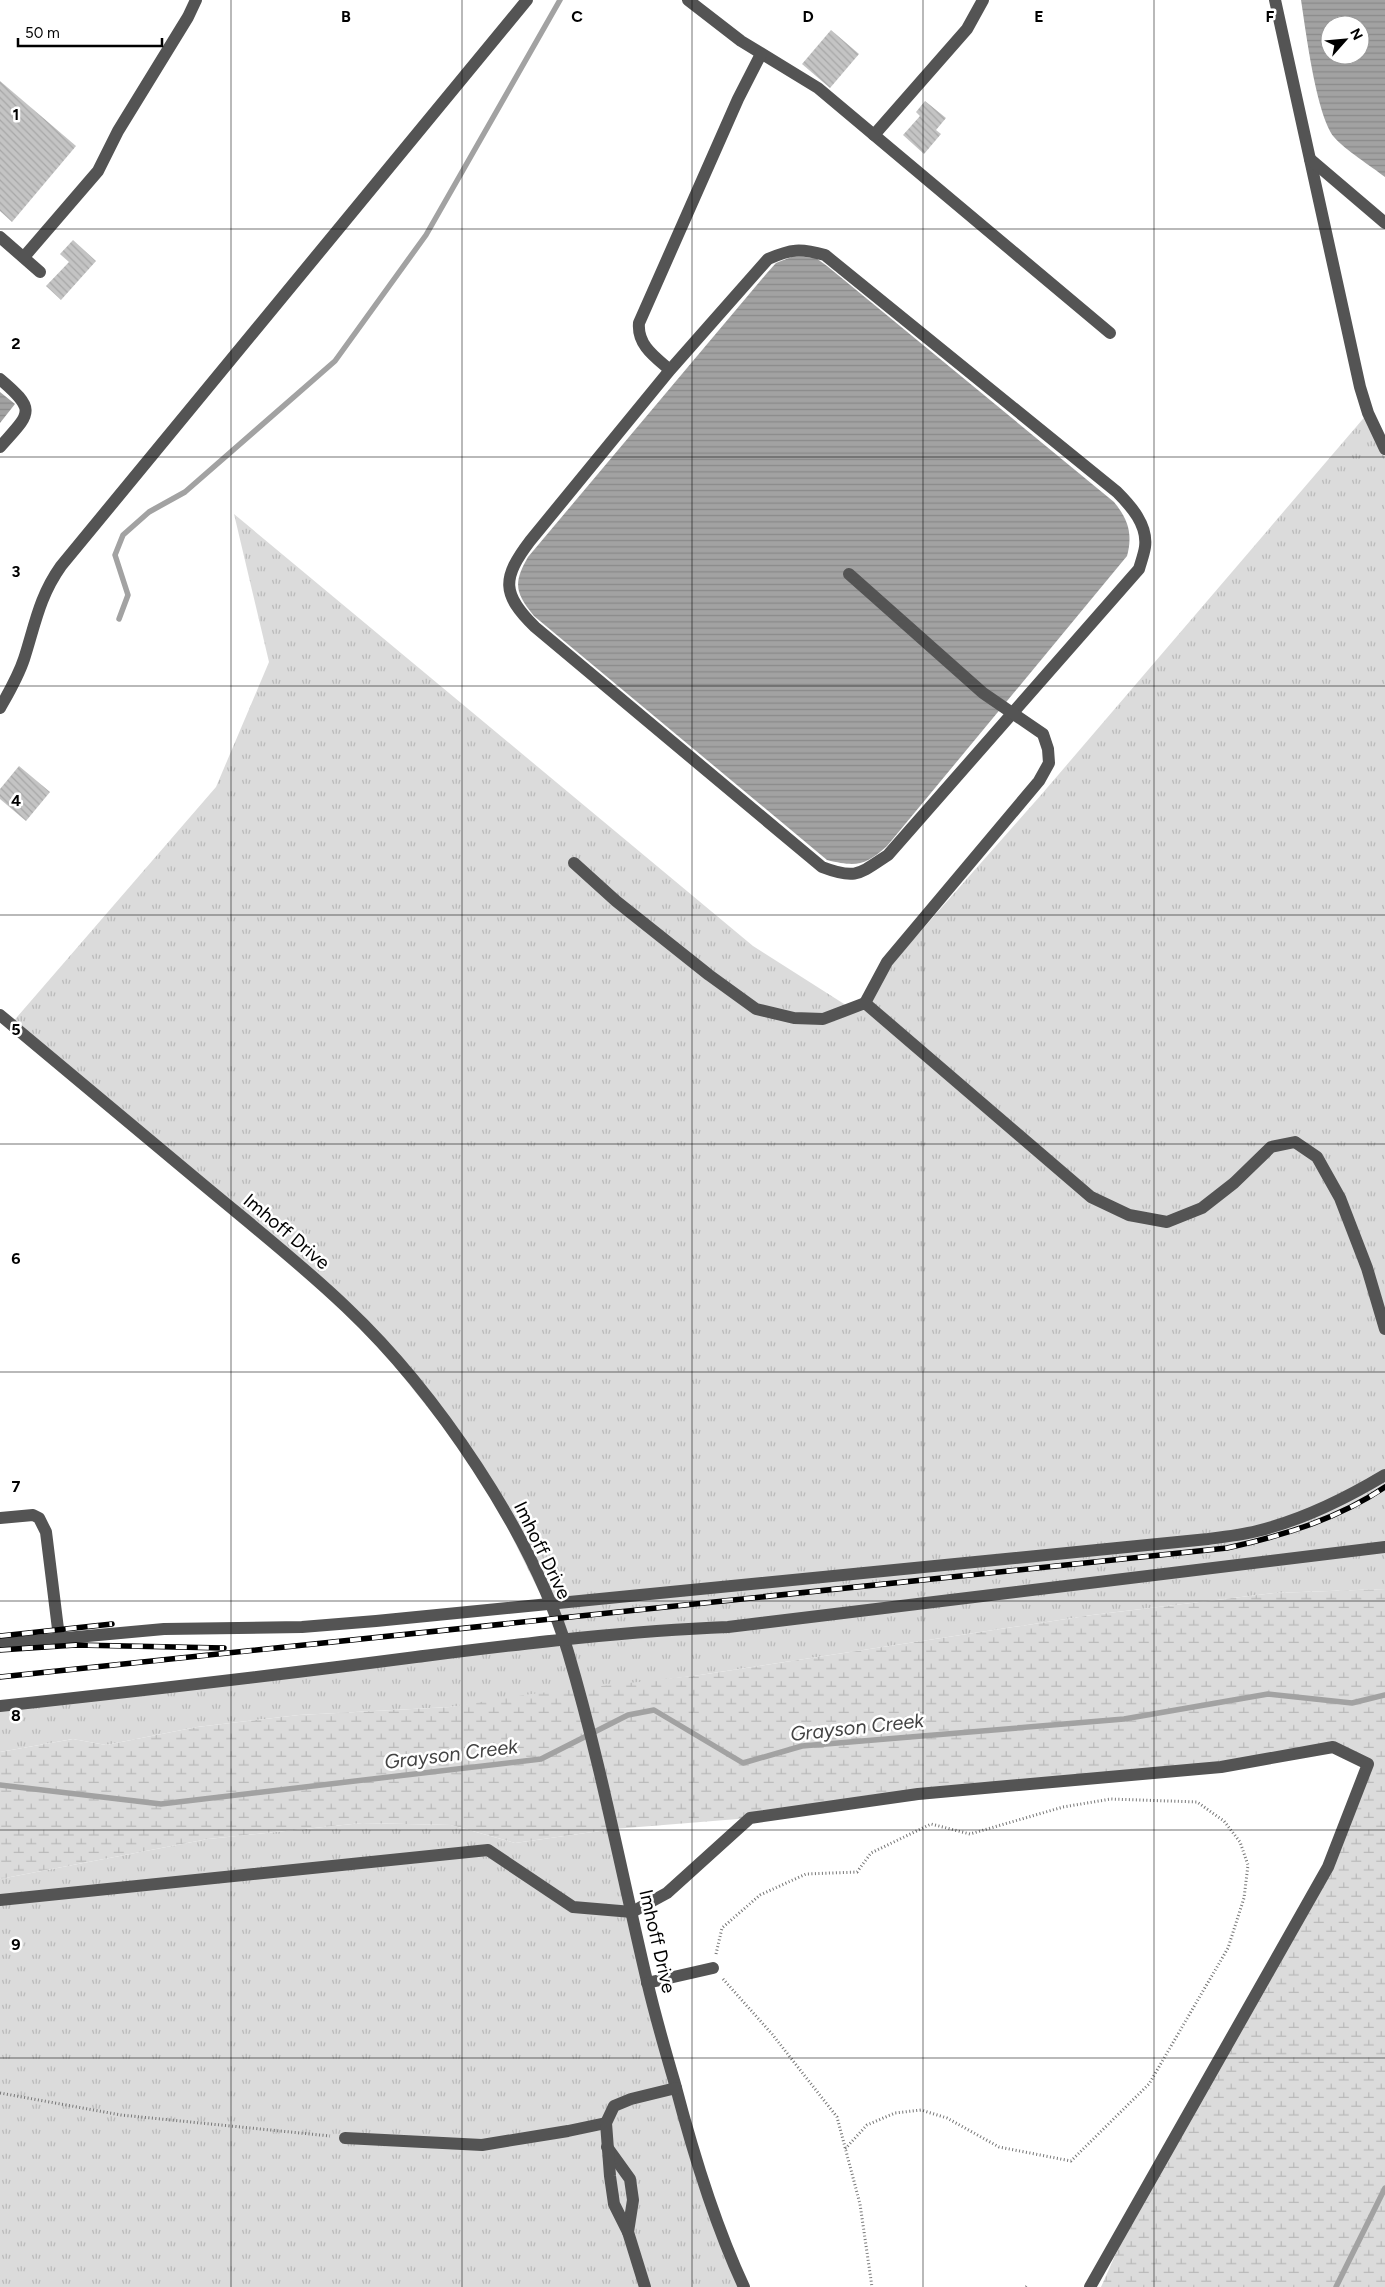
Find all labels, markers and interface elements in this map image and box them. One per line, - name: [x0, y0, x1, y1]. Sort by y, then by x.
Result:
- text: B: [341, 7, 351, 26]
- text: C: [571, 7, 583, 26]
- text: D: [802, 7, 814, 26]
- text: E: [1034, 7, 1044, 26]
- text: F: [1266, 7, 1275, 26]
- scale bar: [18, 15, 161, 47]
- north arrow: [1320, 15, 1370, 65]
- text: 50 m: [25, 24, 60, 42]
- text: N: [1346, 26, 1366, 43]
- text: 1: [13, 105, 19, 124]
- text: 2: [11, 334, 21, 353]
- text: 3: [12, 562, 21, 581]
- text: 4: [11, 791, 21, 810]
- text: 5: [11, 1020, 21, 1039]
- street label: Imhoff Drive: [239, 1189, 335, 1274]
- text: 6: [11, 1249, 21, 1268]
- text: 7: [12, 1477, 21, 1496]
- street label: Imhoff Drive: [509, 1498, 576, 1603]
- text: 8: [11, 1706, 21, 1725]
- water label: Grayson Creek: [789, 1708, 926, 1746]
- water label: Grayson Creek: [383, 1734, 520, 1774]
- street label: Imhoff Drive: [634, 1887, 681, 1995]
- text: 9: [11, 1935, 21, 1954]

